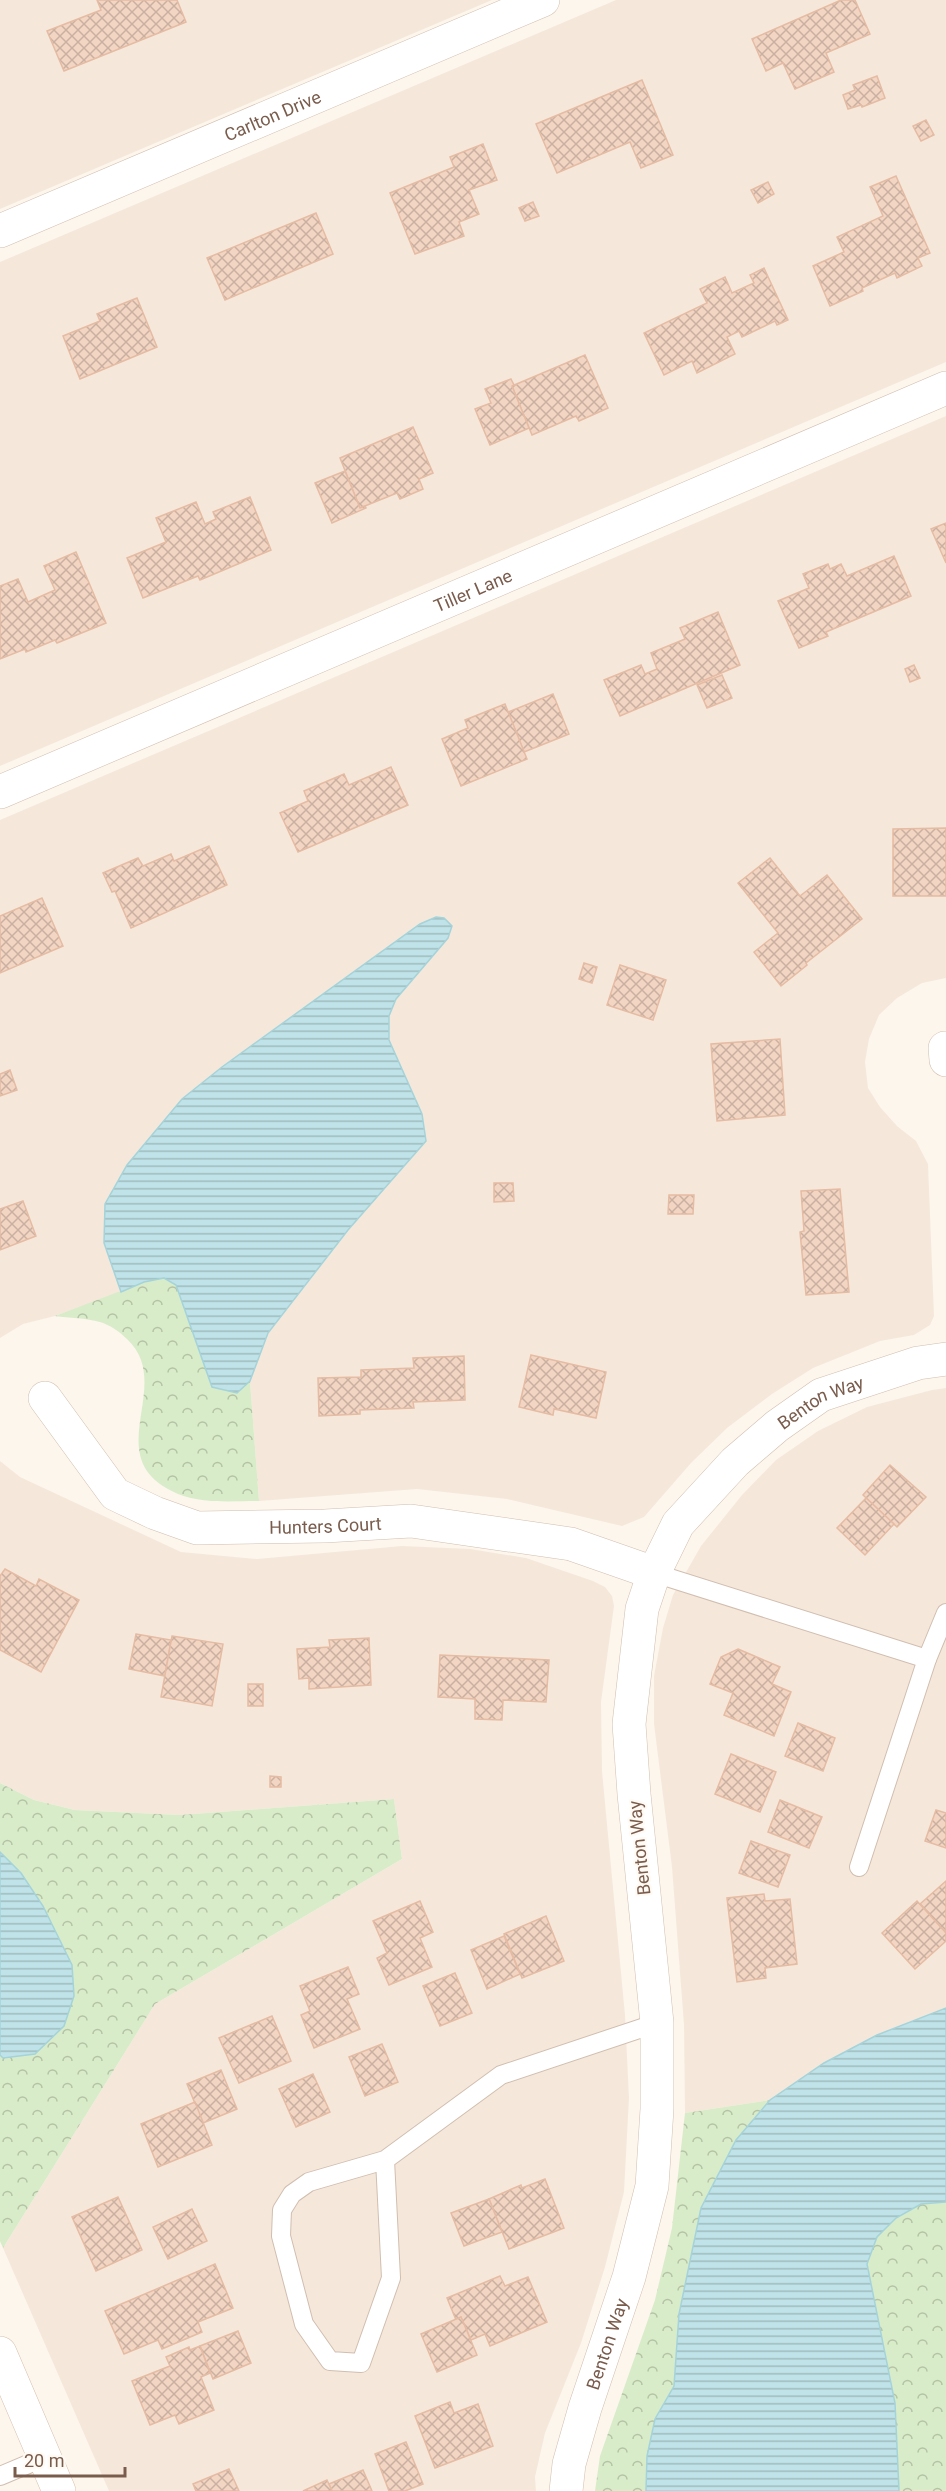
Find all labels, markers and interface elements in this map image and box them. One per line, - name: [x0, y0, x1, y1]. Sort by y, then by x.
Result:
- street label: Carlton Drive: [221, 85, 324, 145]
- street label: Tiller Lane: [430, 564, 515, 616]
- street label: Benton Way: [773, 1371, 866, 1433]
- street label: Hunters Court: [269, 1512, 382, 1537]
- street label: Benton Way: [624, 1799, 654, 1896]
- street label: Benton Way: [581, 2295, 632, 2392]
- scale bar: [15, 2440, 124, 2478]
- text: 20 m: [24, 2450, 64, 2471]

